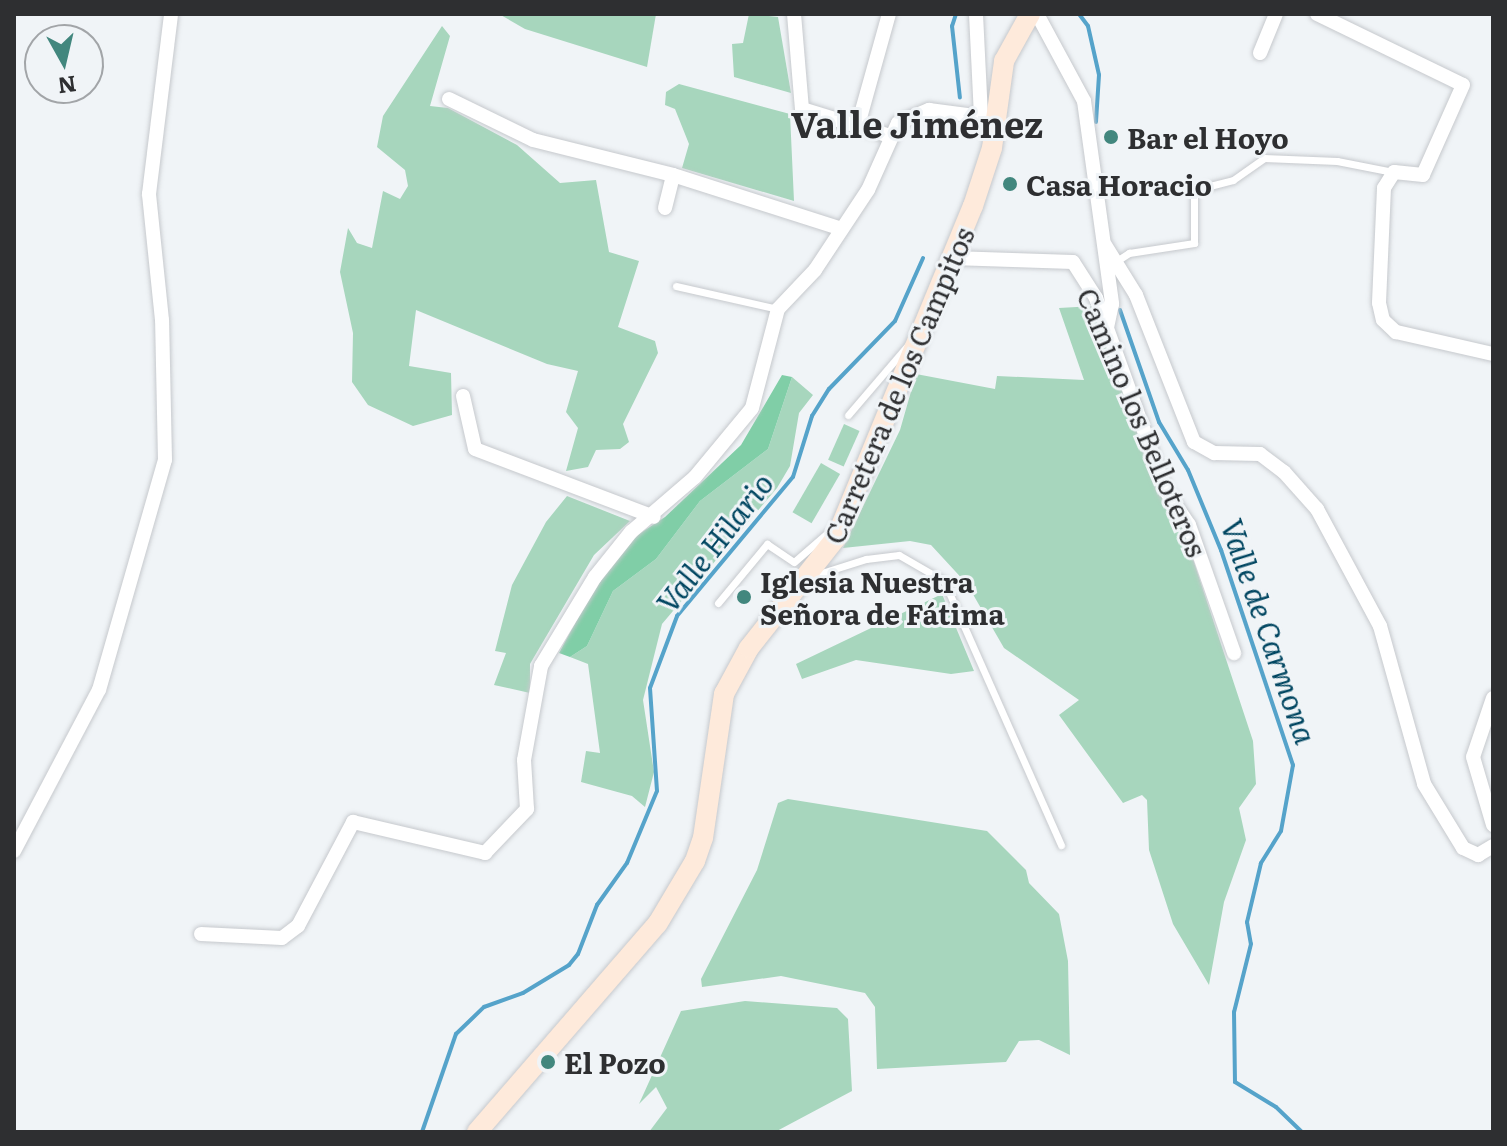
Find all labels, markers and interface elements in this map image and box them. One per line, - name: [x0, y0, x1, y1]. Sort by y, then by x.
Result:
- north arrow: [24, 24, 104, 104]
- text: N: [56, 69, 79, 104]
- district label: Valle Jiménez: [791, 101, 1043, 145]
- place label: Bar el Hoyo: [1127, 120, 1289, 154]
- marker: Bar el Hoyo: [1102, 128, 1120, 146]
- place label: Casa Horacio: [1026, 167, 1212, 201]
- marker: Casa Horacio: [1001, 175, 1019, 193]
- street label: Carretera de los Campitos: [816, 222, 980, 548]
- street label: Camino los Belloteros: [1071, 283, 1215, 561]
- water label: Valle Hilario: [648, 465, 780, 619]
- water label: Valle de Carmona: [1215, 514, 1325, 748]
- place label: Iglesia Nuestra Señora de Fátima: [760, 564, 1005, 630]
- marker: Iglesia Nuestra Señora de Fátima: [735, 588, 753, 606]
- place label: El Pozo: [564, 1045, 666, 1079]
- marker: El Pozo: [539, 1053, 557, 1071]

